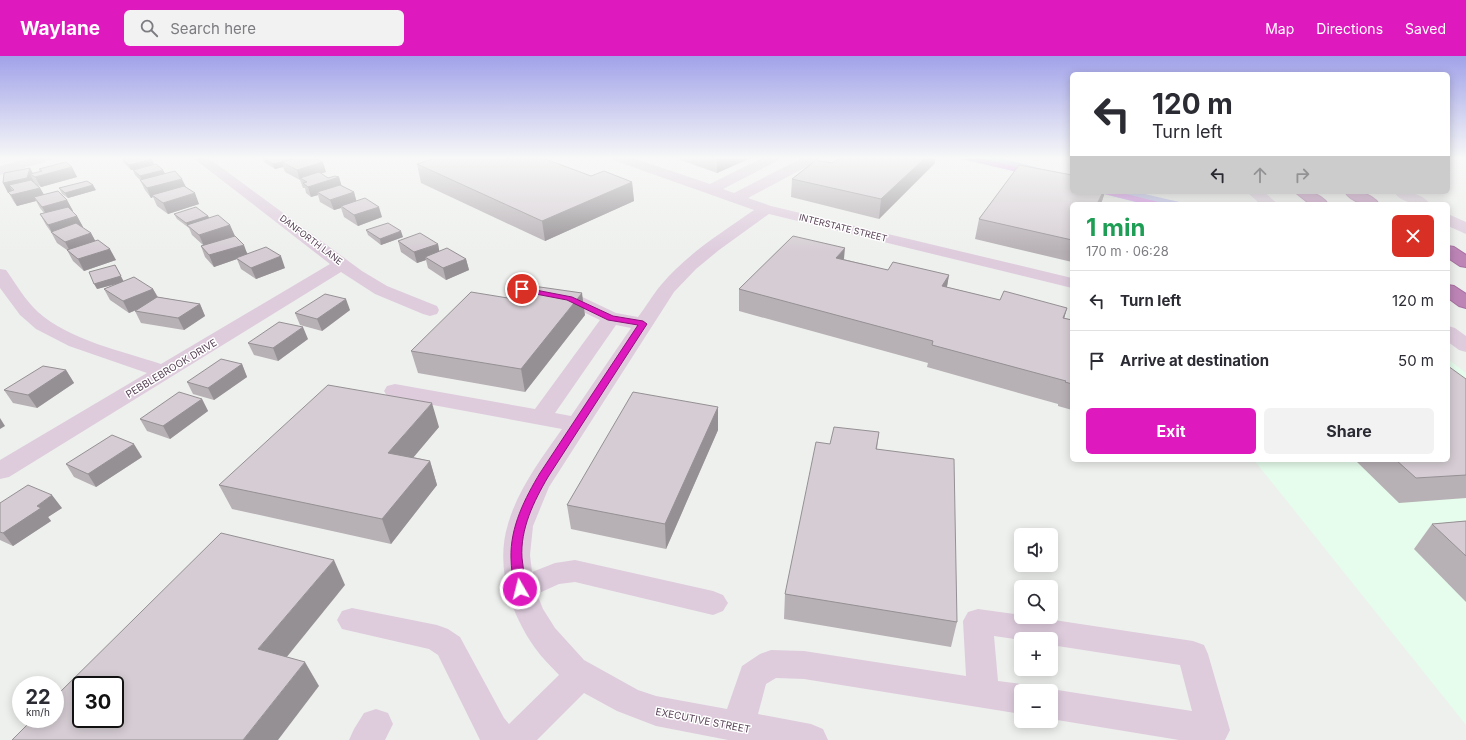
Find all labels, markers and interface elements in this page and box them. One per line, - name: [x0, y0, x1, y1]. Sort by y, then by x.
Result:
- search box: [124, 10, 404, 46]
- text: Waylane: [20, 17, 100, 40]
- icon: search: [138, 17, 160, 39]
- text: Search here: [170, 19, 256, 38]
- text: Map: [1265, 20, 1294, 37]
- text: Directions: [1316, 20, 1383, 37]
- text: Saved: [1405, 20, 1446, 37]
- text: 120 m: [1152, 87, 1233, 121]
- icon: left: [1086, 88, 1138, 140]
- text: Turn left: [1152, 121, 1222, 142]
- icon: left: [1207, 164, 1229, 186]
- icon: ahead: [1249, 164, 1271, 186]
- icon: right: [1291, 164, 1313, 186]
- street label: INTERSTATE STREET: [798, 211, 888, 244]
- street label: DANFORTH LANE: [278, 212, 345, 267]
- text: 1 min: [1086, 213, 1145, 242]
- button: close: [1392, 215, 1434, 257]
- text: 170 m · 06:28: [1086, 243, 1169, 259]
- pin: [505, 272, 539, 306]
- icon: arrive: [511, 278, 533, 300]
- icon: left: [1086, 290, 1108, 312]
- text: Turn left: [1120, 291, 1181, 310]
- text: 120 m: [1392, 291, 1434, 310]
- street label: PEBBLEBROOK DRIVE: [123, 336, 219, 400]
- icon: arrive: [1086, 350, 1108, 372]
- text: Arrive at destination: [1120, 351, 1269, 370]
- text: 50 m: [1398, 351, 1434, 370]
- button: Exit: [1086, 408, 1256, 454]
- button: Share: [1264, 408, 1434, 454]
- map controls: [1014, 528, 1058, 728]
- button: sound: [1014, 528, 1058, 572]
- position arrow: [499, 568, 541, 610]
- button: search: [1014, 580, 1058, 624]
- button: +: [1014, 632, 1058, 676]
- speed limit sign: 30: [72, 676, 124, 728]
- button: −: [1014, 684, 1058, 728]
- text: 22: [25, 685, 51, 709]
- street label: EXECUTIVE STREET: [655, 705, 751, 735]
- text: km/h: [26, 706, 50, 718]

